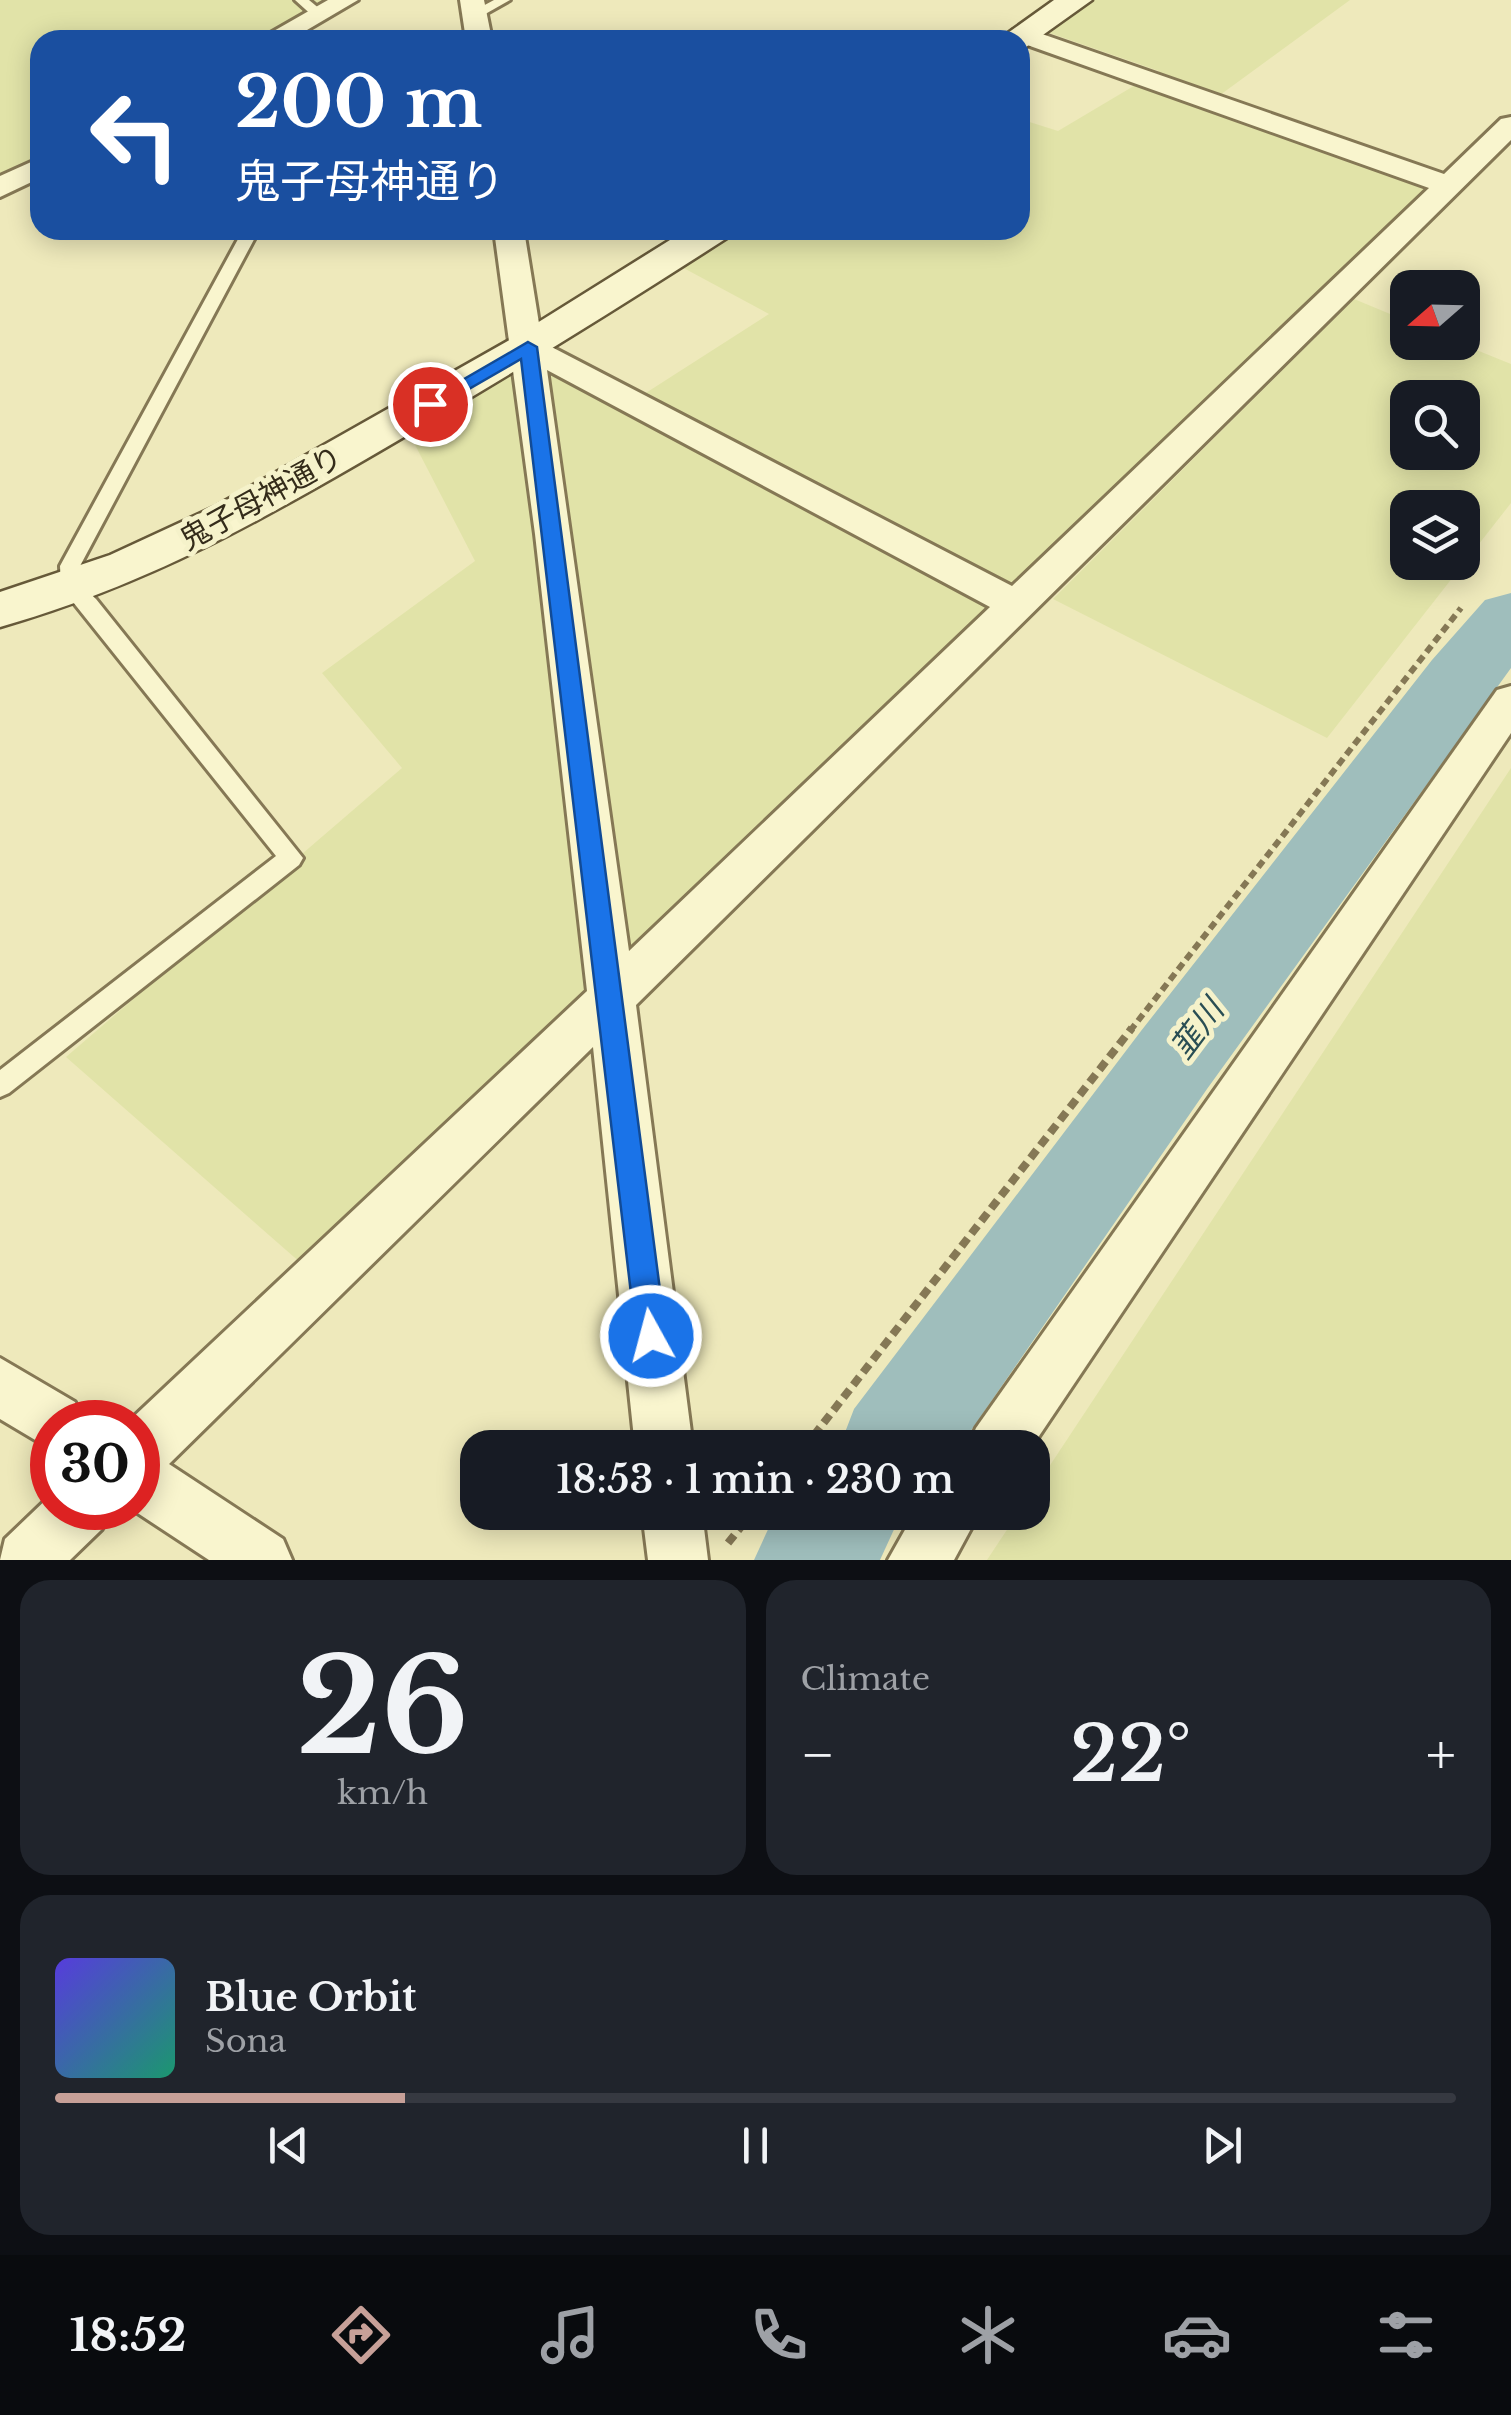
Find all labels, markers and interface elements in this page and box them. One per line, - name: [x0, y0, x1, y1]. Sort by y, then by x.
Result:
- text: 200 m: [235, 59, 482, 146]
- icon: left: [70, 70, 200, 200]
- text: 鬼子母神通り: [235, 153, 505, 209]
- north arrow: [1390, 270, 1480, 360]
- map controls: [1390, 270, 1480, 580]
- pin: [388, 362, 473, 447]
- icon: arrive: [403, 377, 458, 432]
- button: search: [1390, 380, 1480, 470]
- street label: 鬼子母神通り: [173, 438, 349, 558]
- button: layers: [1390, 490, 1480, 580]
- water label: 韮川: [1162, 989, 1234, 1067]
- position arrow: [599, 1284, 703, 1388]
- speed limit sign: 30: [30, 1400, 160, 1530]
- text: 18:53 · 1 min · 230 m: [556, 1456, 954, 1503]
- text: 26: [297, 1627, 469, 1788]
- text: Climate: [801, 1659, 930, 1699]
- text: 22°: [1070, 1708, 1191, 1801]
- text: −: [801, 1721, 835, 1789]
- text: +: [1426, 1721, 1456, 1789]
- text: km/h: [337, 1773, 428, 1813]
- text: Blue Orbit: [205, 1974, 416, 2021]
- text: Sona: [205, 2021, 286, 2061]
- icon: previous: [261, 2118, 316, 2173]
- icon: pause: [728, 2118, 783, 2173]
- icon: next: [1195, 2118, 1250, 2173]
- icon: directions: [326, 2300, 396, 2370]
- icon: music: [535, 2300, 605, 2370]
- icon: phone: [744, 2300, 814, 2370]
- icon: climate: [953, 2300, 1023, 2370]
- icon: car: [1162, 2300, 1232, 2370]
- icon: filters: [1371, 2300, 1441, 2370]
- text: 18:52: [70, 2307, 187, 2363]

